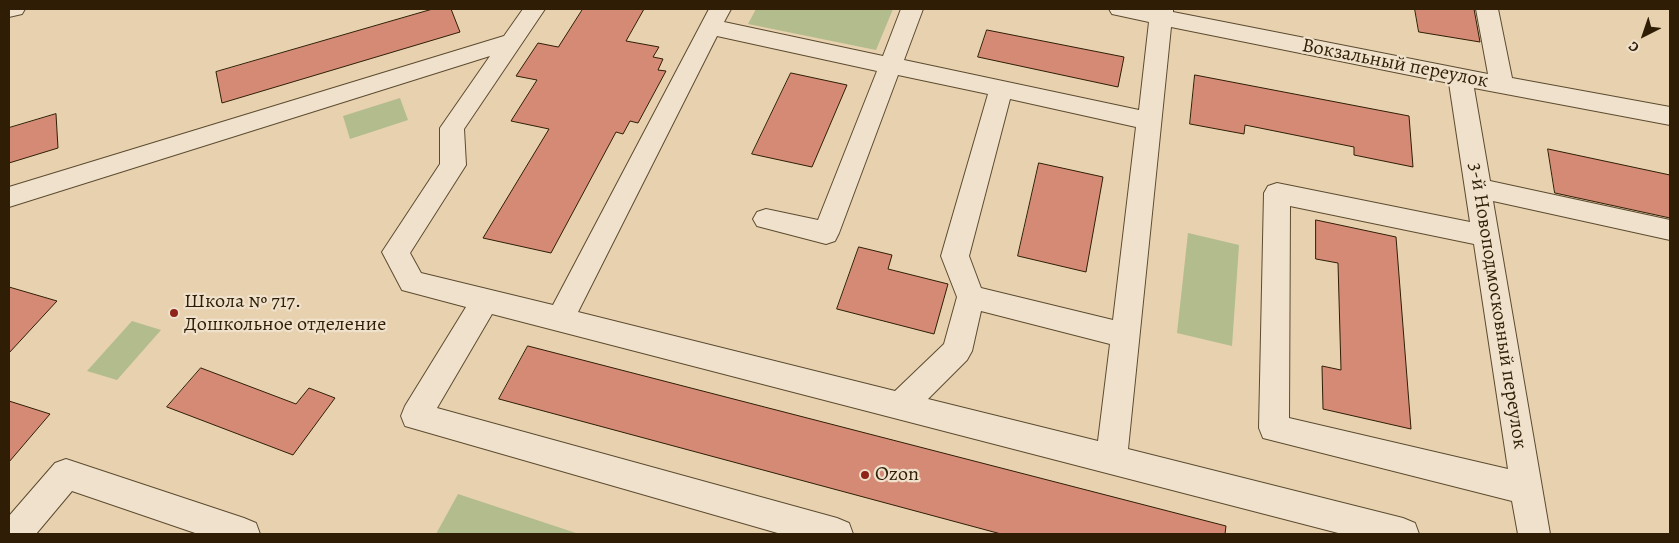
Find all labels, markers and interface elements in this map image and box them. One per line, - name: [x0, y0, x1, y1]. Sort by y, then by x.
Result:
- north arrow: [1619, 10, 1669, 60]
- street label: Вокзальный переулок: [1300, 34, 1490, 94]
- text: С: [1624, 37, 1643, 57]
- street label: 3-й Новоподмосковный переулок: [1463, 161, 1531, 451]
- place label: Школа № 717. Дошкольное отделение: [184, 290, 386, 337]
- marker: Школа № 717. Дошкольное отделение: [168, 307, 180, 319]
- place label: Ozon: [875, 463, 919, 487]
- marker: Ozon: [859, 469, 871, 481]

